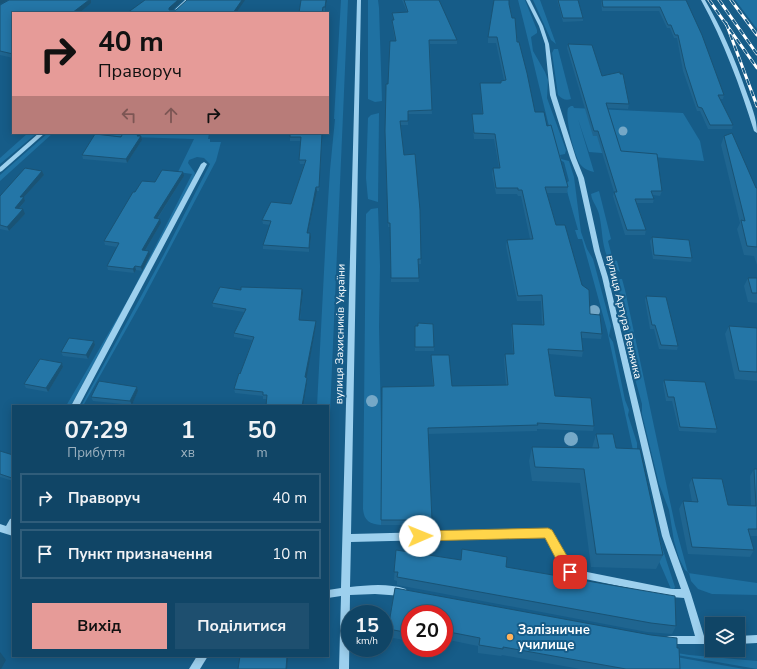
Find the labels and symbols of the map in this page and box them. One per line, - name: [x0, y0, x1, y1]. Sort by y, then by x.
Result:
- street label: вулиця Артура Венжика: [602, 254, 646, 380]
- street label: вулиця Захисників України: [331, 264, 349, 404]
- position arrow: [399, 515, 441, 557]
- pin: [553, 555, 587, 589]
- speed limit sign: 20: [401, 605, 453, 657]
- place label: Залізничне училище: [518, 621, 590, 654]
- marker: Залізничне училище: [505, 632, 515, 642]

